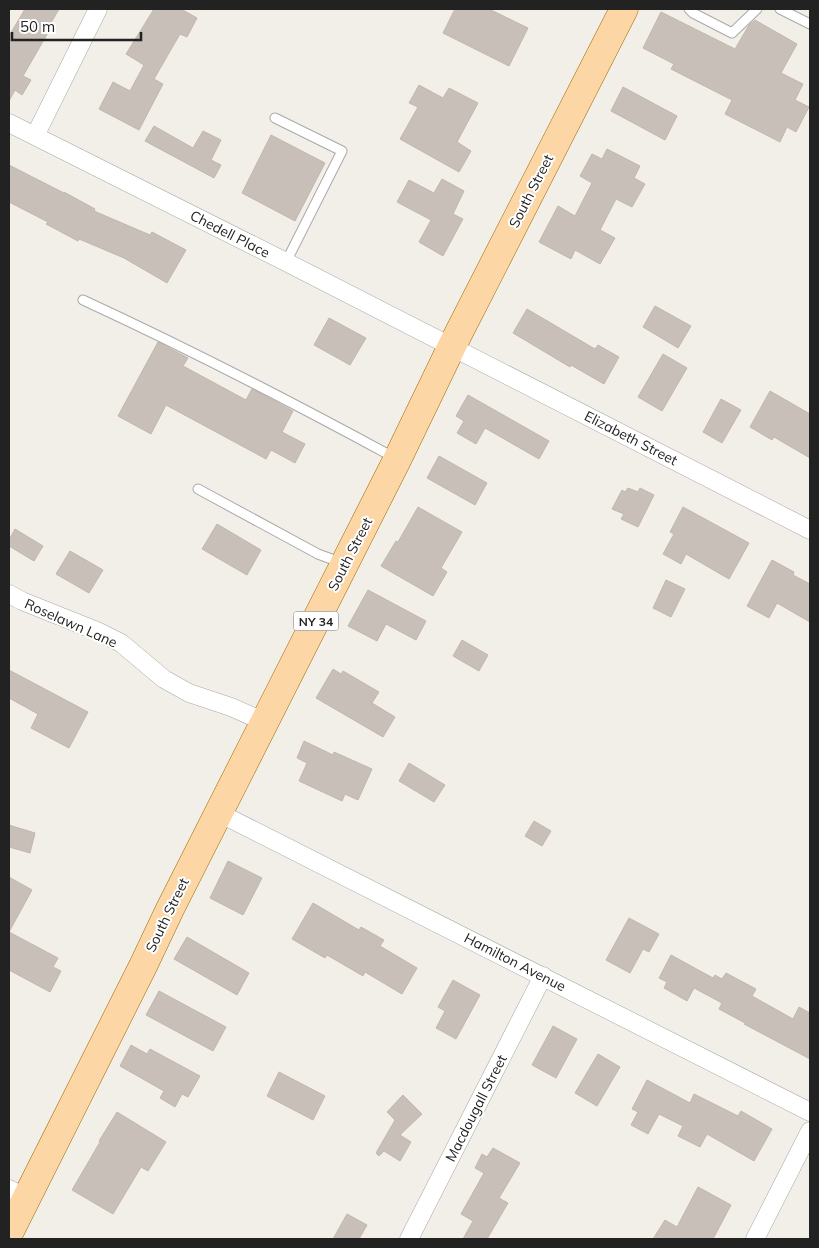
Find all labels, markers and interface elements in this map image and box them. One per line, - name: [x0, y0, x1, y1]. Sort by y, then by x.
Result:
- scale bar: [12, 10, 141, 42]
- text: 50 m: [20, 17, 55, 36]
- street label: South Street: [505, 151, 557, 231]
- street label: Chedell Place: [187, 206, 273, 262]
- street label: Elizabeth Street: [581, 407, 681, 469]
- street label: South Street: [324, 514, 376, 594]
- street label: Roselawn Lane: [22, 595, 120, 651]
- road number: NY 34: [294, 612, 338, 630]
- street label: South Street: [141, 875, 193, 955]
- street label: Hamilton Avenue: [461, 929, 569, 995]
- street label: Macdougall Street: [441, 1051, 511, 1164]

